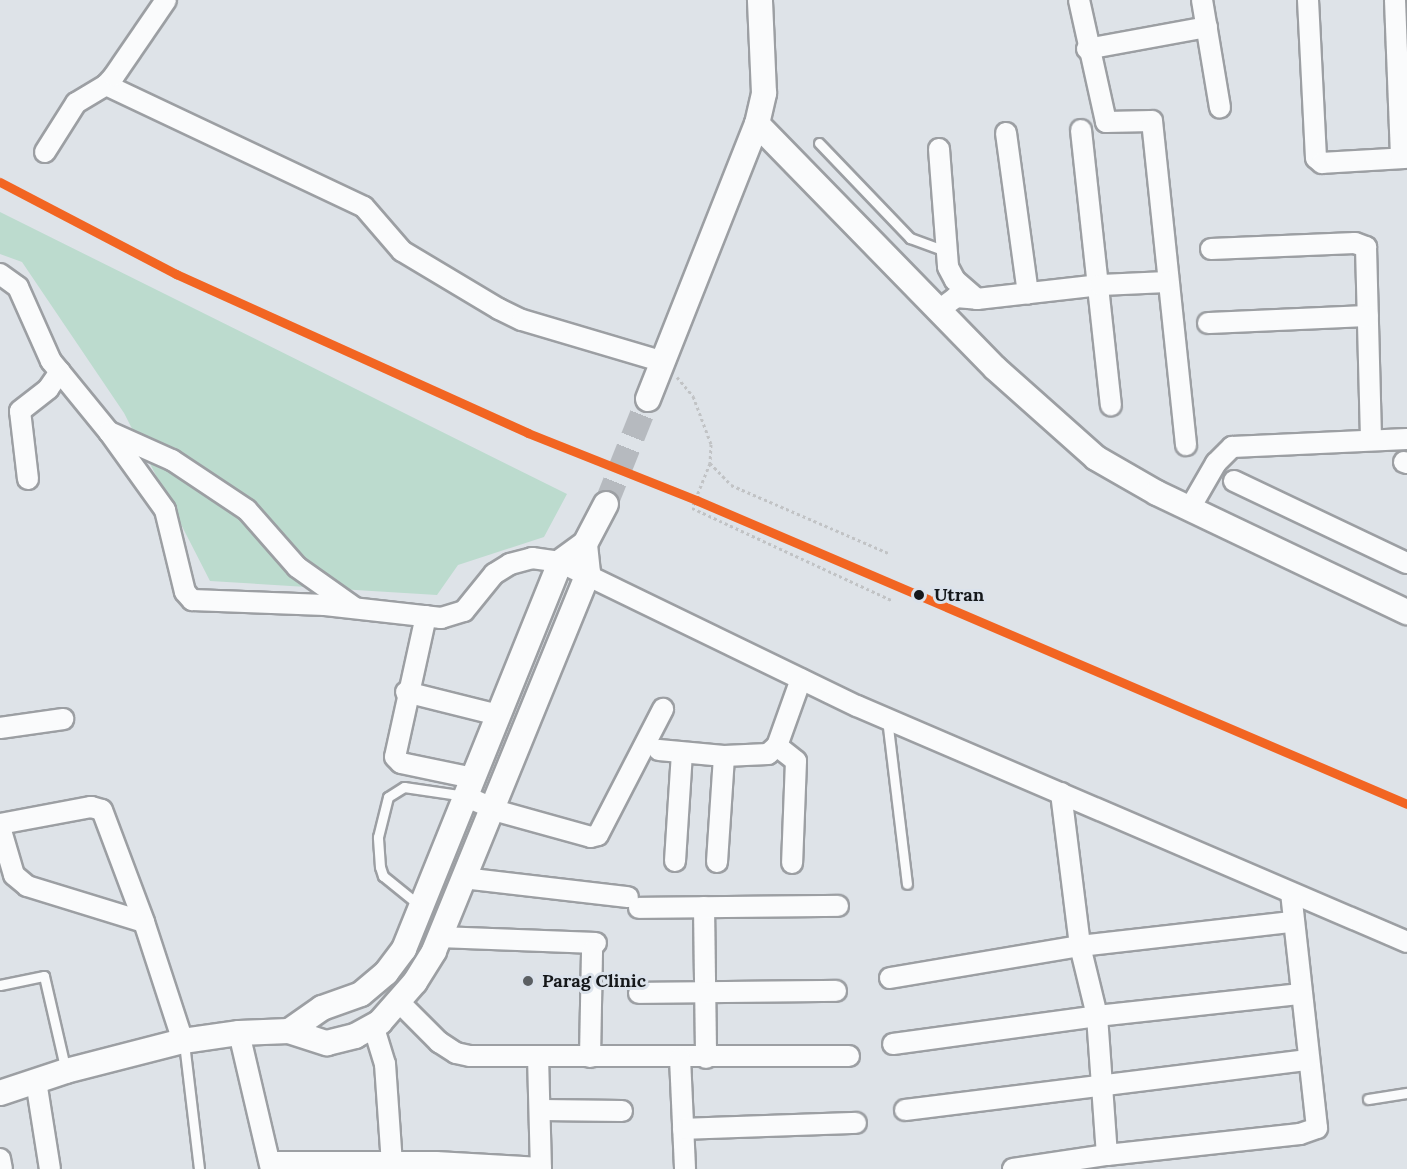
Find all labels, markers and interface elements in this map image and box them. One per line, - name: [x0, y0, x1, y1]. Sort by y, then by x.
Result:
- place label: Utran: [934, 584, 984, 606]
- marker: Utran: [909, 585, 929, 605]
- place label: Parag Clinic: [542, 970, 646, 992]
- marker: Parag Clinic: [519, 972, 537, 990]

